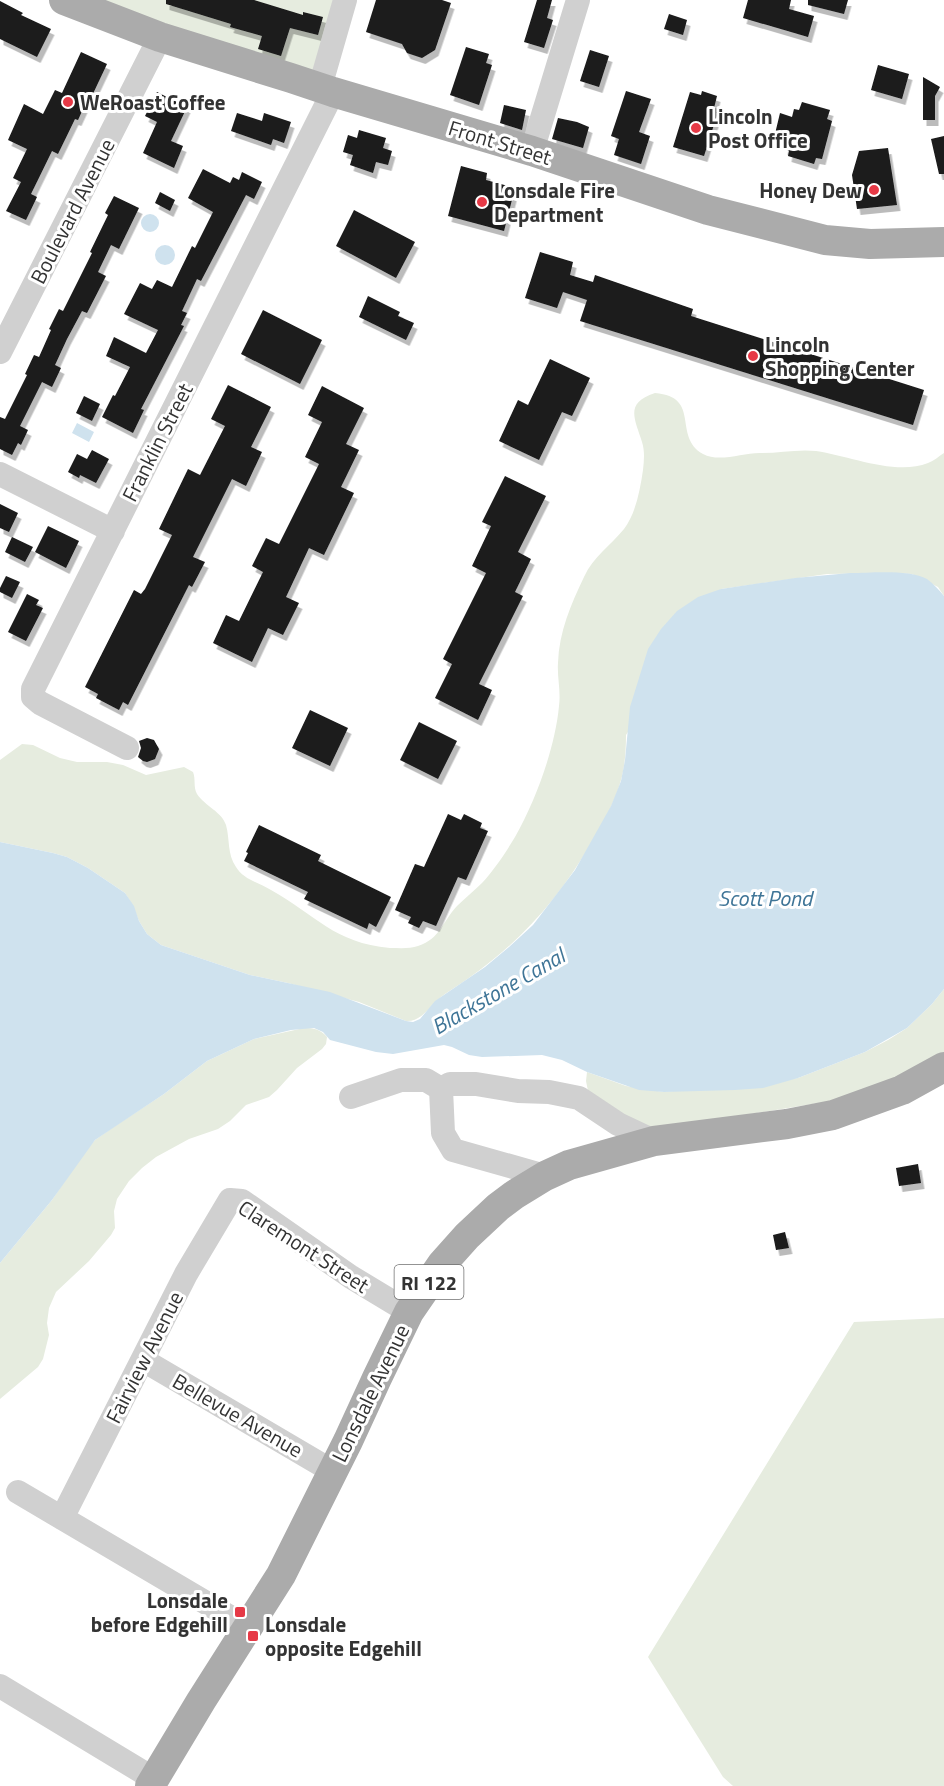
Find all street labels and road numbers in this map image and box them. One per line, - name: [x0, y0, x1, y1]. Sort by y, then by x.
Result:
- street label: Front Street: [445, 111, 556, 173]
- street label: Boulevard Avenue: [22, 133, 122, 289]
- street label: Franklin Street: [113, 377, 201, 507]
- street label: Claremont Street: [232, 1192, 376, 1301]
- road number: RI 122: [394, 1265, 464, 1299]
- street label: Fairview Avenue: [97, 1285, 191, 1429]
- street label: Lonsdale Avenue: [323, 1319, 417, 1467]
- street label: Bellevue Avenue: [167, 1365, 309, 1465]

